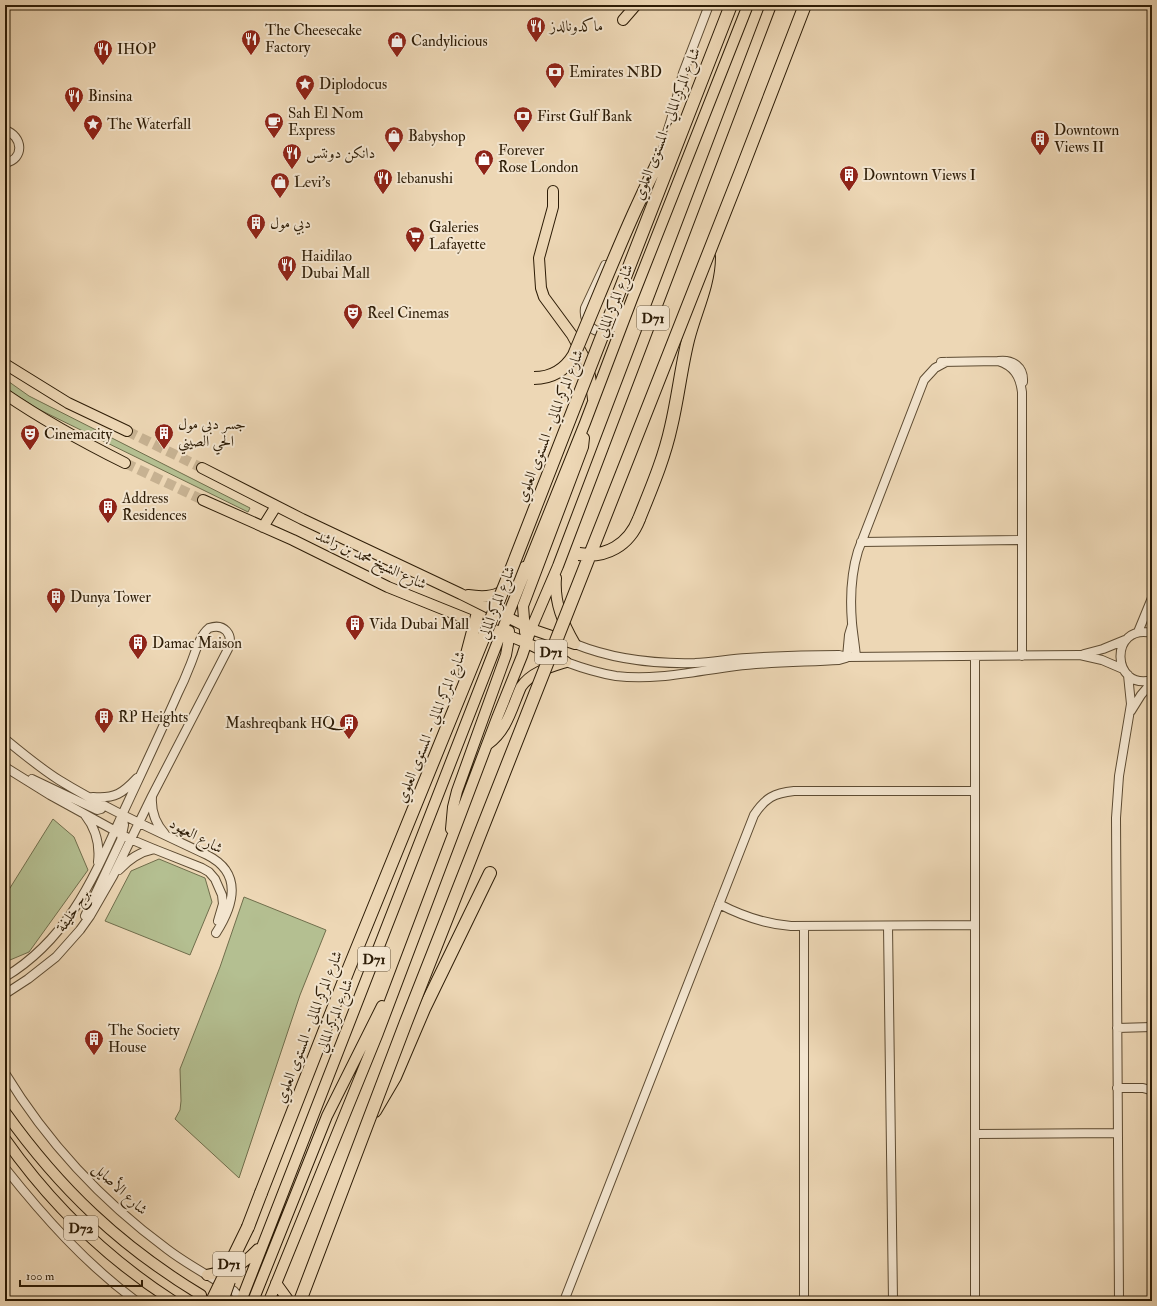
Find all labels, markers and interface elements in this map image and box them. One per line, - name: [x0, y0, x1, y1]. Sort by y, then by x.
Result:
- restaurant icon: ماكدونالدز: [525, 15, 547, 43]
- place label: ماكدونالدز: [548, 17, 603, 36]
- place label: The Cheesecake Factory: [265, 21, 362, 57]
- restaurant icon: The Cheesecake Factory: [240, 28, 262, 56]
- shop icon: Candylicious: [386, 30, 408, 58]
- place label: Candylicious: [411, 32, 488, 51]
- restaurant icon: IHOP: [92, 38, 114, 66]
- place label: IHOP: [117, 40, 156, 59]
- street label: شارع المركز المالي - المستوى العلوي: [629, 45, 708, 204]
- bank icon: Emirates NBD: [544, 61, 566, 89]
- place label: Emirates NBD: [569, 63, 662, 82]
- place icon: Diplodocus: [294, 73, 316, 101]
- place label: Diplodocus: [319, 75, 387, 95]
- restaurant icon: Binsina: [63, 85, 85, 113]
- place label: Binsina: [88, 87, 133, 106]
- place label: Sah El Nom Express: [288, 104, 364, 141]
- bank icon: First Gulf Bank: [512, 105, 534, 133]
- place label: First Gulf Bank: [537, 107, 632, 126]
- cafe icon: Sah El Nom Express: [263, 111, 285, 139]
- place icon: The Waterfall: [82, 113, 104, 141]
- place label: The Waterfall: [107, 115, 191, 134]
- place label: Downtown Views II: [1054, 121, 1119, 157]
- shop icon: Babyshop: [383, 125, 405, 153]
- place label: Babyshop: [408, 127, 466, 147]
- building icon: Downtown Views II: [1029, 128, 1051, 156]
- place label: Forever Rose London: [498, 141, 579, 177]
- restaurant icon: دانكن دونتس: [281, 142, 303, 170]
- place label: دانكن دونتس: [306, 144, 375, 163]
- shop icon: Forever Rose London: [473, 148, 495, 176]
- building icon: Downtown Views I: [838, 164, 860, 192]
- place label: Downtown Views I: [863, 166, 976, 185]
- restaurant icon: lebanushi: [372, 167, 394, 195]
- place label: lebanushi: [397, 169, 453, 188]
- shop icon: Levi's: [269, 171, 291, 199]
- place label: Levi's: [294, 173, 330, 192]
- building icon: دبي مول: [245, 212, 267, 240]
- place label: دبي مول: [270, 214, 311, 235]
- place label: Galeries Lafayette: [429, 218, 486, 254]
- supermarket icon: Galeries Lafayette: [404, 225, 426, 253]
- place label: Haidilao Dubai Mall: [301, 247, 370, 283]
- restaurant icon: Haidilao Dubai Mall: [276, 254, 298, 282]
- street label: شارع المركز المالي: [592, 262, 640, 341]
- theatre icon: Reel Cinemas: [342, 302, 364, 330]
- place label: Reel Cinemas: [367, 304, 449, 323]
- road number: D71: [637, 306, 669, 330]
- street label: شارع المركز المالي - المستوى العلوي: [512, 347, 591, 506]
- place label: جسر دبي مول الحي الصيني: [178, 415, 246, 455]
- building icon: جسر دبي مول الحي الصيني: [153, 422, 175, 450]
- theatre icon: Cinemacity: [19, 423, 41, 451]
- place label: Cinemacity: [44, 425, 112, 444]
- place label: Address Residences: [121, 489, 187, 525]
- building icon: Address Residences: [97, 496, 119, 524]
- street label: شارع الشيخ محمد بن راشد: [311, 526, 430, 598]
- street label: شارع المركز المالي: [474, 564, 522, 643]
- building icon: Dunya Tower: [45, 586, 67, 614]
- place label: Dunya Tower: [70, 588, 151, 607]
- building icon: Vida Dubai Mall: [344, 613, 366, 641]
- place label: Vida Dubai Mall: [369, 615, 469, 634]
- building icon: Damac Maison: [127, 632, 149, 660]
- place label: Damac Maison: [152, 634, 242, 653]
- road number: D71: [535, 640, 567, 664]
- street label: شارع المركز المالي - المستوى العلوي: [392, 648, 473, 807]
- building icon: RP Heights: [93, 706, 115, 734]
- place label: RP Heights: [118, 708, 188, 727]
- building icon: Mashreqbank HQ: [338, 712, 360, 740]
- place label: Mashreqbank HQ: [225, 714, 344, 733]
- street label: شارع العهود: [164, 814, 226, 861]
- street label: برج خليفة: [52, 886, 97, 938]
- road number: D71: [358, 947, 390, 971]
- street label: شارع المركز المالي - المستوى العلوي: [271, 948, 350, 1107]
- street label: شارع المركز المالي: [312, 977, 360, 1056]
- place label: The Society House: [108, 1021, 180, 1057]
- building icon: The Society House: [83, 1028, 105, 1056]
- street label: شارع الأصايل: [86, 1157, 153, 1222]
- road number: D72: [64, 1216, 98, 1240]
- road number: D71: [213, 1252, 245, 1276]
- scale bar: [20, 1262, 142, 1288]
- text: 100 m: [26, 1269, 55, 1284]

